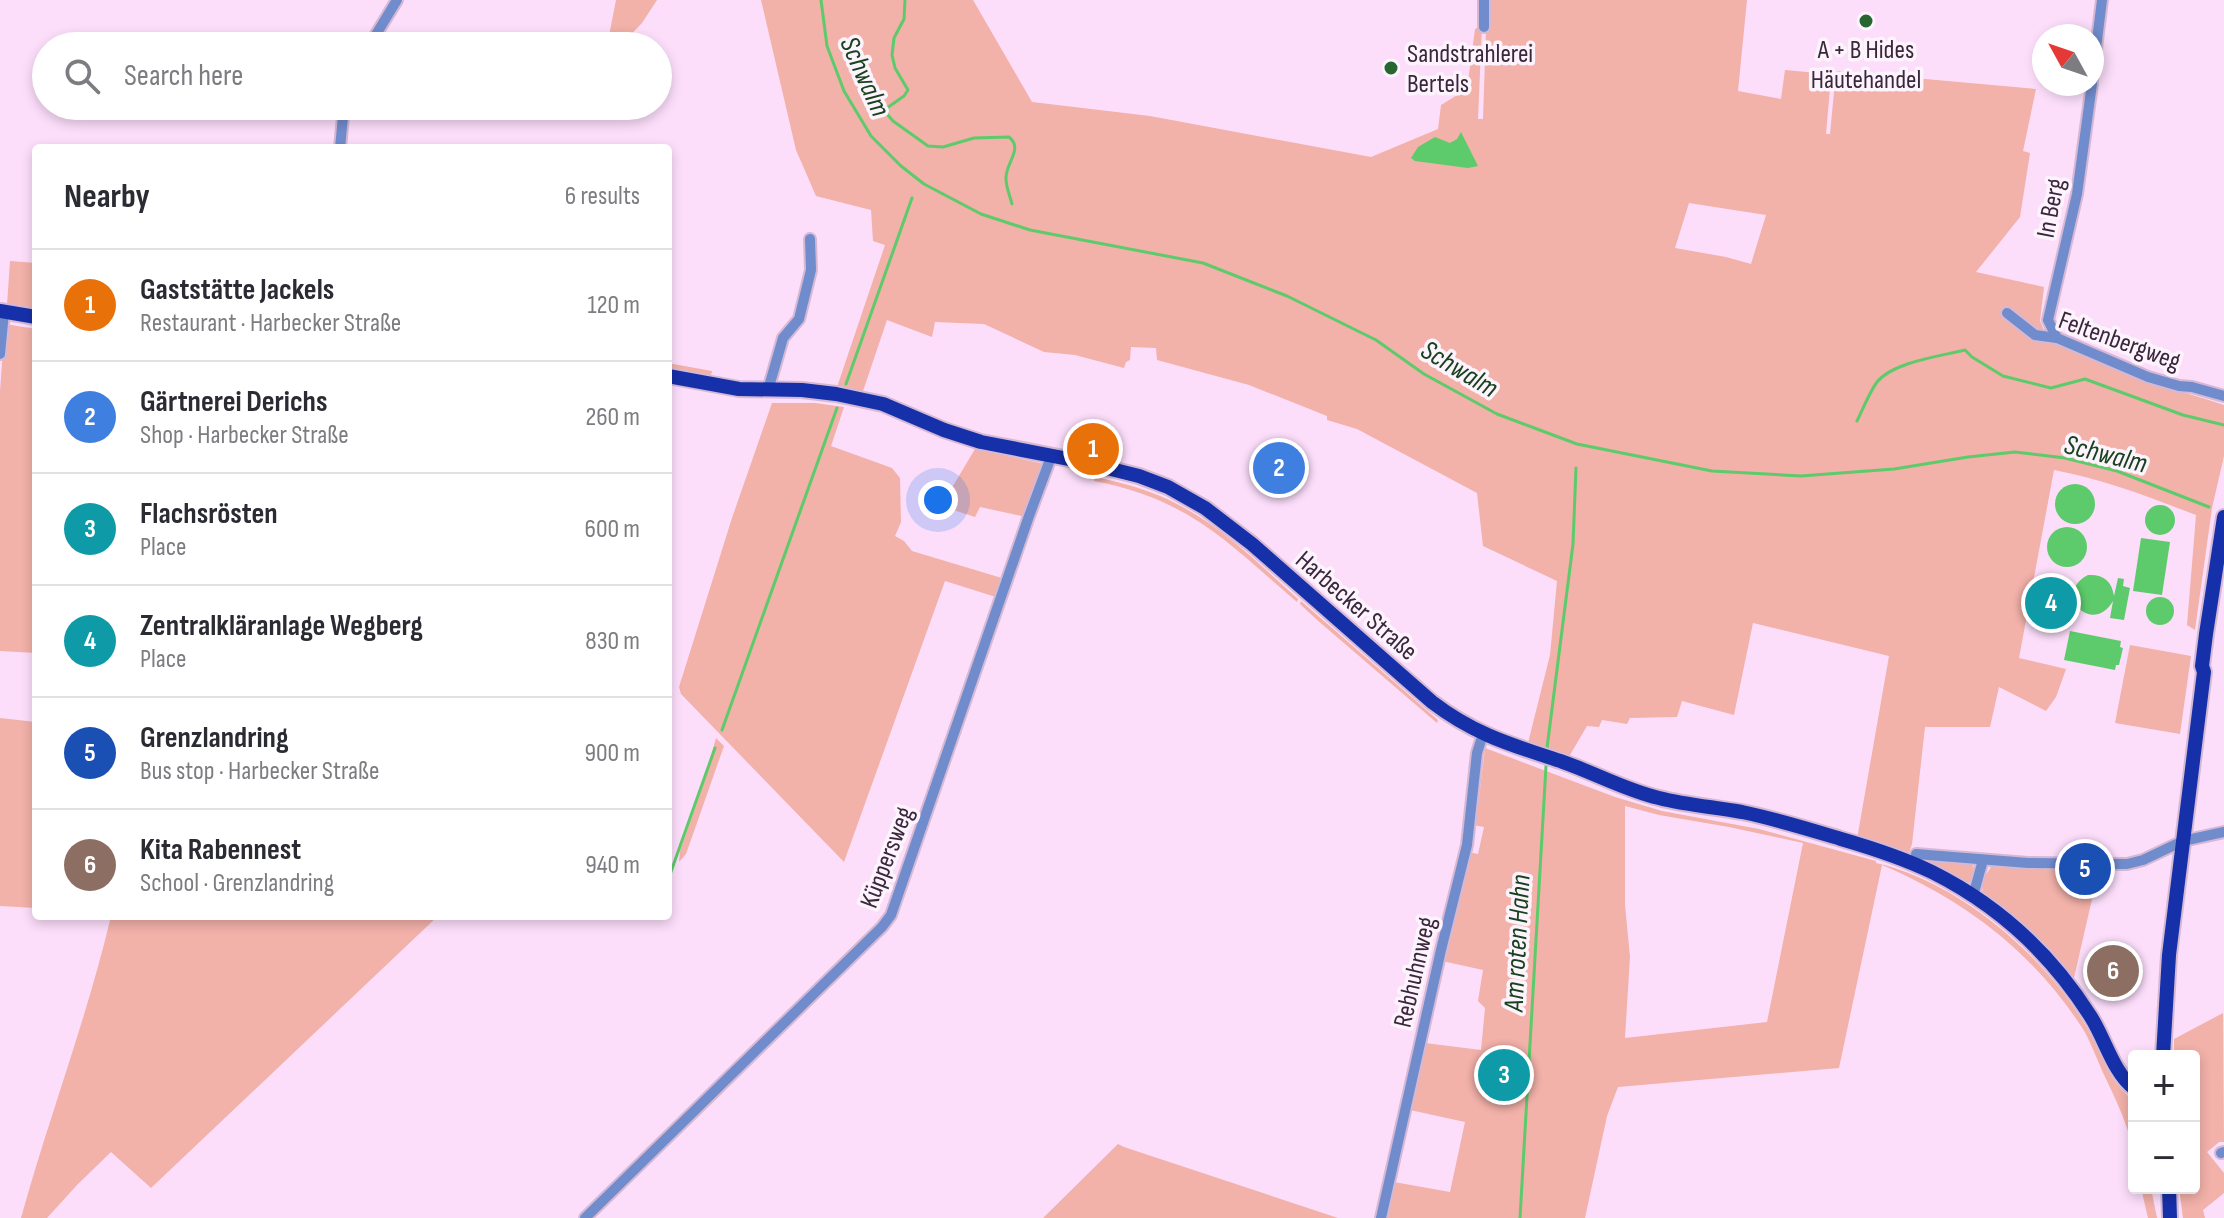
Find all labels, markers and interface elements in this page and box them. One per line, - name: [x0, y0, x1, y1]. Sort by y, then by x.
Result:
- marker: A + B Hides Häutehandel: [1857, 12, 1875, 30]
- north arrow: [2032, 24, 2104, 96]
- search box: [32, 32, 672, 120]
- water label: Schwalm: [832, 32, 897, 122]
- place label: A + B Hides Häutehandel: [1811, 35, 1921, 96]
- place label: Sandstrahlerei Bertels: [1407, 39, 1533, 100]
- icon: search: [60, 54, 104, 98]
- text: Search here: [124, 58, 243, 94]
- marker: Sandstrahlerei Bertels: [1382, 59, 1400, 77]
- text: Nearby: [64, 176, 150, 217]
- street label: In Berg: [2031, 176, 2072, 241]
- text: 6 results: [565, 181, 640, 212]
- text: Gaststätte Jackels: [140, 272, 334, 308]
- text: 1: [85, 290, 95, 321]
- text: 120 m: [587, 290, 640, 321]
- street label: Feltenbergweg: [2054, 305, 2185, 378]
- text: Restaurant · Harbecker Straße: [140, 308, 401, 339]
- water label: Schwalm: [1415, 334, 1504, 405]
- text: Gärtnerei Derichs: [140, 384, 327, 420]
- text: 2: [84, 402, 96, 433]
- text: 260 m: [585, 402, 640, 433]
- pin: 1: [1067, 419, 1119, 479]
- text: Shop · Harbecker Straße: [140, 420, 349, 451]
- water label: Schwalm: [2061, 428, 2151, 481]
- pin: 2: [1253, 438, 1305, 498]
- your location: [918, 480, 958, 520]
- text: Flachsrösten: [140, 496, 278, 532]
- text: 3: [84, 514, 96, 545]
- text: 600 m: [585, 514, 640, 545]
- text: Place: [140, 532, 187, 563]
- street label: Harbecker Straße: [1289, 545, 1423, 667]
- pin: 4: [2025, 573, 2077, 633]
- text: Zentralkläranlage Wegberg: [140, 608, 423, 644]
- text: 4: [84, 626, 96, 657]
- text: 830 m: [585, 626, 640, 657]
- text: Place: [140, 644, 187, 675]
- text: Grenzlandring: [140, 720, 289, 756]
- text: 5: [84, 738, 96, 769]
- text: 900 m: [584, 738, 640, 769]
- text: Bus stop · Harbecker Straße: [140, 756, 379, 787]
- street label: Küppersweg: [854, 802, 921, 913]
- text: Kita Rabennest: [140, 832, 301, 868]
- pin: 5: [2059, 839, 2111, 899]
- text: 6: [84, 850, 96, 881]
- text: 940 m: [585, 850, 640, 881]
- text: School · Grenzlandring: [140, 868, 334, 899]
- water label: Am roten Hahn: [1497, 873, 1538, 1013]
- street label: Rebhuhnweg: [1388, 914, 1443, 1031]
- pin: 6: [2087, 941, 2139, 1001]
- pin: 3: [1478, 1045, 1530, 1105]
- map controls: [2128, 1050, 2200, 1194]
- button: +: [2128, 1050, 2200, 1122]
- button: −: [2128, 1122, 2200, 1194]

